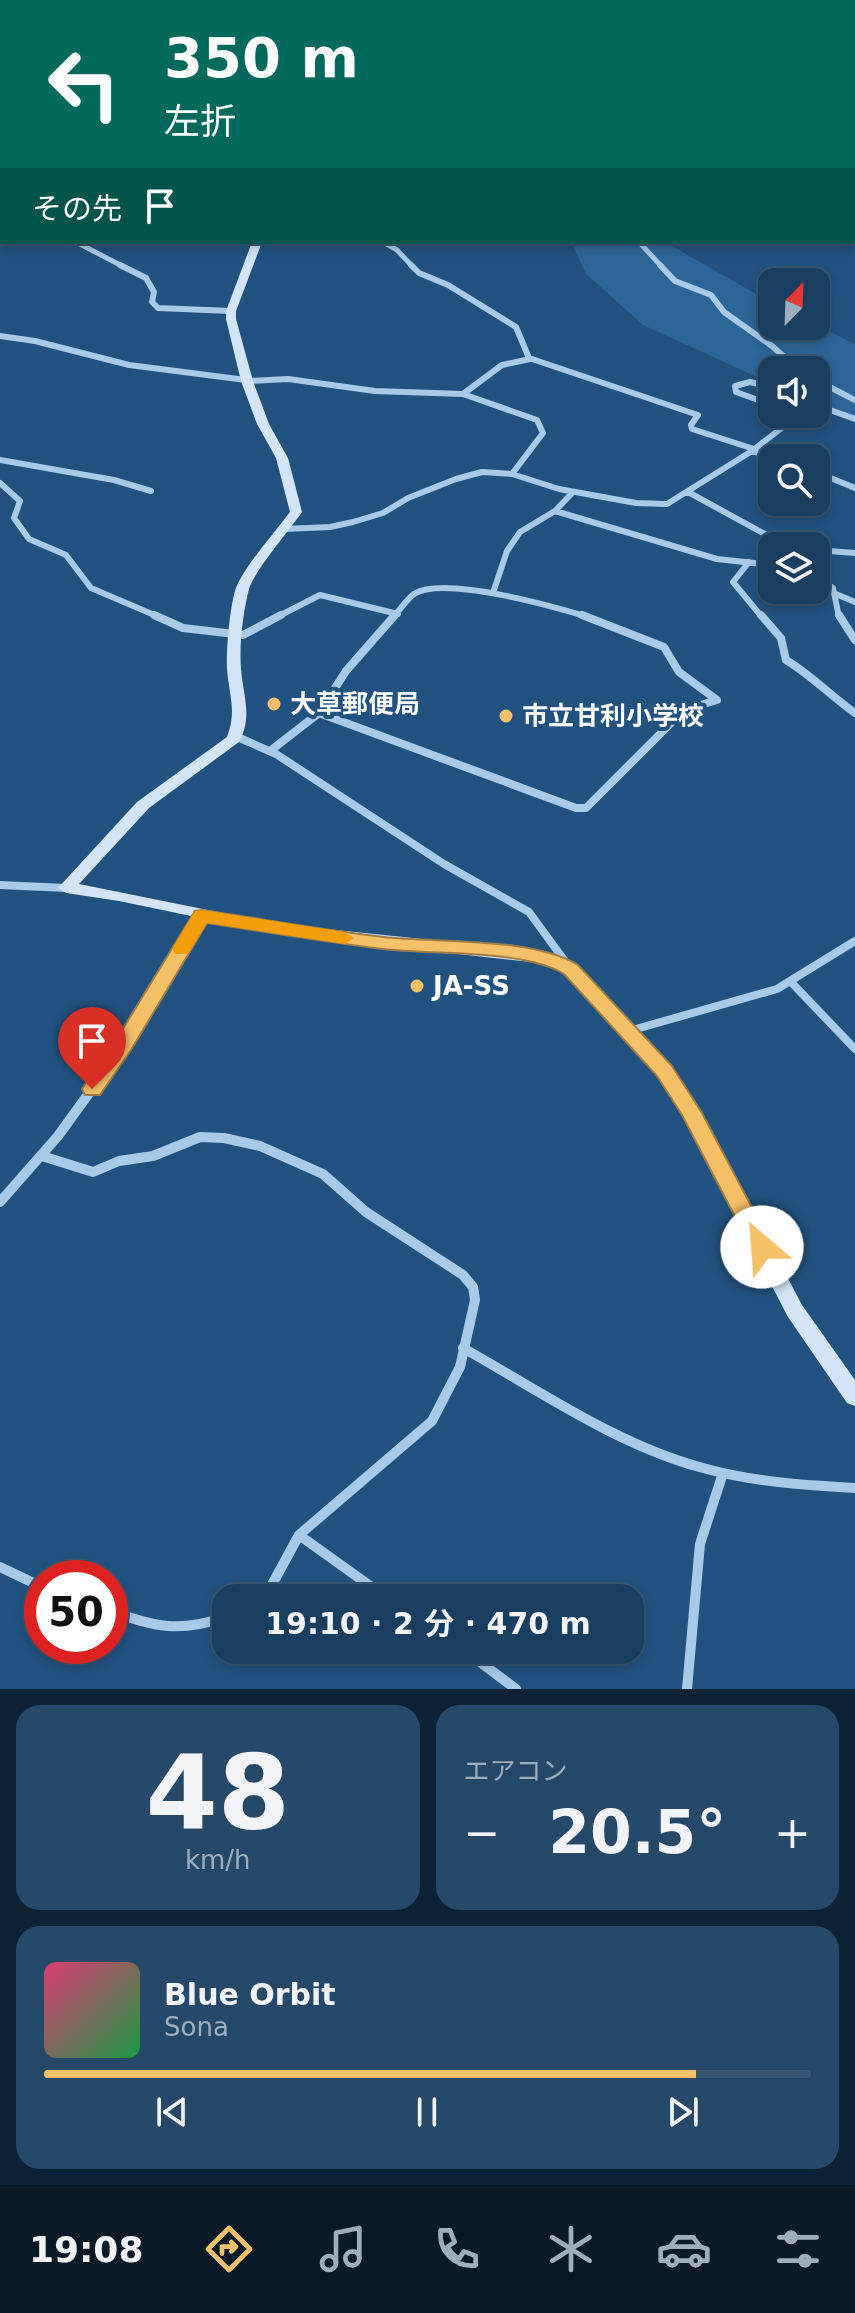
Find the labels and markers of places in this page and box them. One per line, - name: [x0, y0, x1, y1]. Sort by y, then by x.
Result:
- place label: 大草郵便局: [290, 689, 420, 719]
- marker: 大草郵便局: [265, 695, 283, 713]
- place label: 市立甘利小学校: [522, 701, 704, 731]
- marker: 市立甘利小学校: [497, 707, 515, 725]
- place label: JA-SS: [431, 971, 510, 1001]
- marker: JA-SS: [408, 977, 426, 995]
- pin: [58, 1007, 126, 1089]

